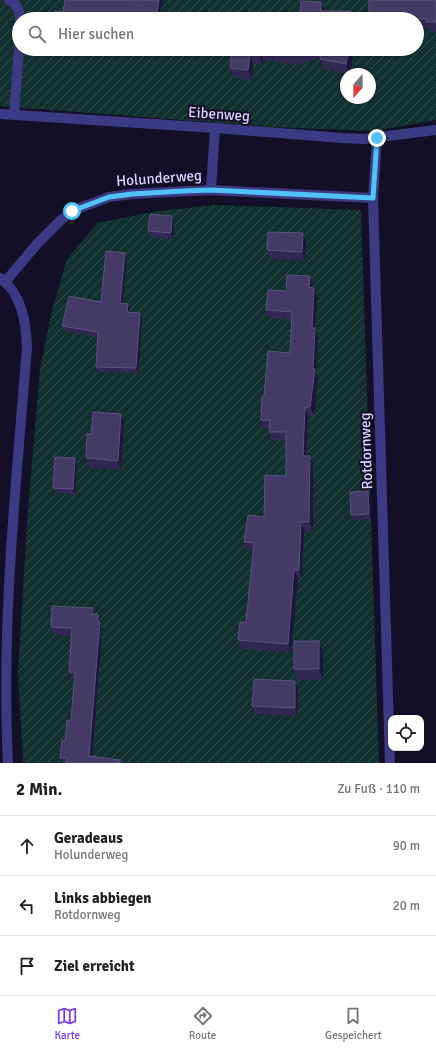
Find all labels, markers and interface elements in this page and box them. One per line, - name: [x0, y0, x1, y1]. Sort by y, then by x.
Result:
- search box: [12, 12, 424, 56]
- icon: search: [26, 23, 48, 45]
- text: Hier suchen: [58, 25, 134, 43]
- north arrow: [340, 68, 376, 104]
- street label: Eibenweg: [187, 103, 251, 125]
- route end: [368, 129, 386, 147]
- street label: Holunderweg: [116, 166, 203, 190]
- route start: [63, 202, 81, 220]
- street label: Rotdornweg: [356, 412, 376, 490]
- map controls: [388, 715, 424, 751]
- button: locate: [388, 715, 424, 751]
- text: 2 Min.: [16, 779, 62, 800]
- text: Zu Fuß · 110 m: [337, 781, 420, 797]
- text: Geradeaus: [54, 829, 123, 847]
- icon: ahead: [16, 835, 38, 857]
- text: 90 m: [393, 838, 420, 854]
- text: Holunderweg: [54, 847, 128, 863]
- text: Links abbiegen: [54, 889, 151, 907]
- icon: left: [16, 895, 38, 917]
- text: 20 m: [393, 898, 420, 914]
- text: Rotdornweg: [54, 907, 121, 923]
- icon: arrive: [16, 955, 38, 977]
- text: Ziel erreicht: [54, 957, 135, 975]
- tab: Karte: [54, 1005, 80, 1042]
- tab: Route: [189, 1005, 216, 1042]
- tab: Gespeichert: [325, 1005, 382, 1042]

